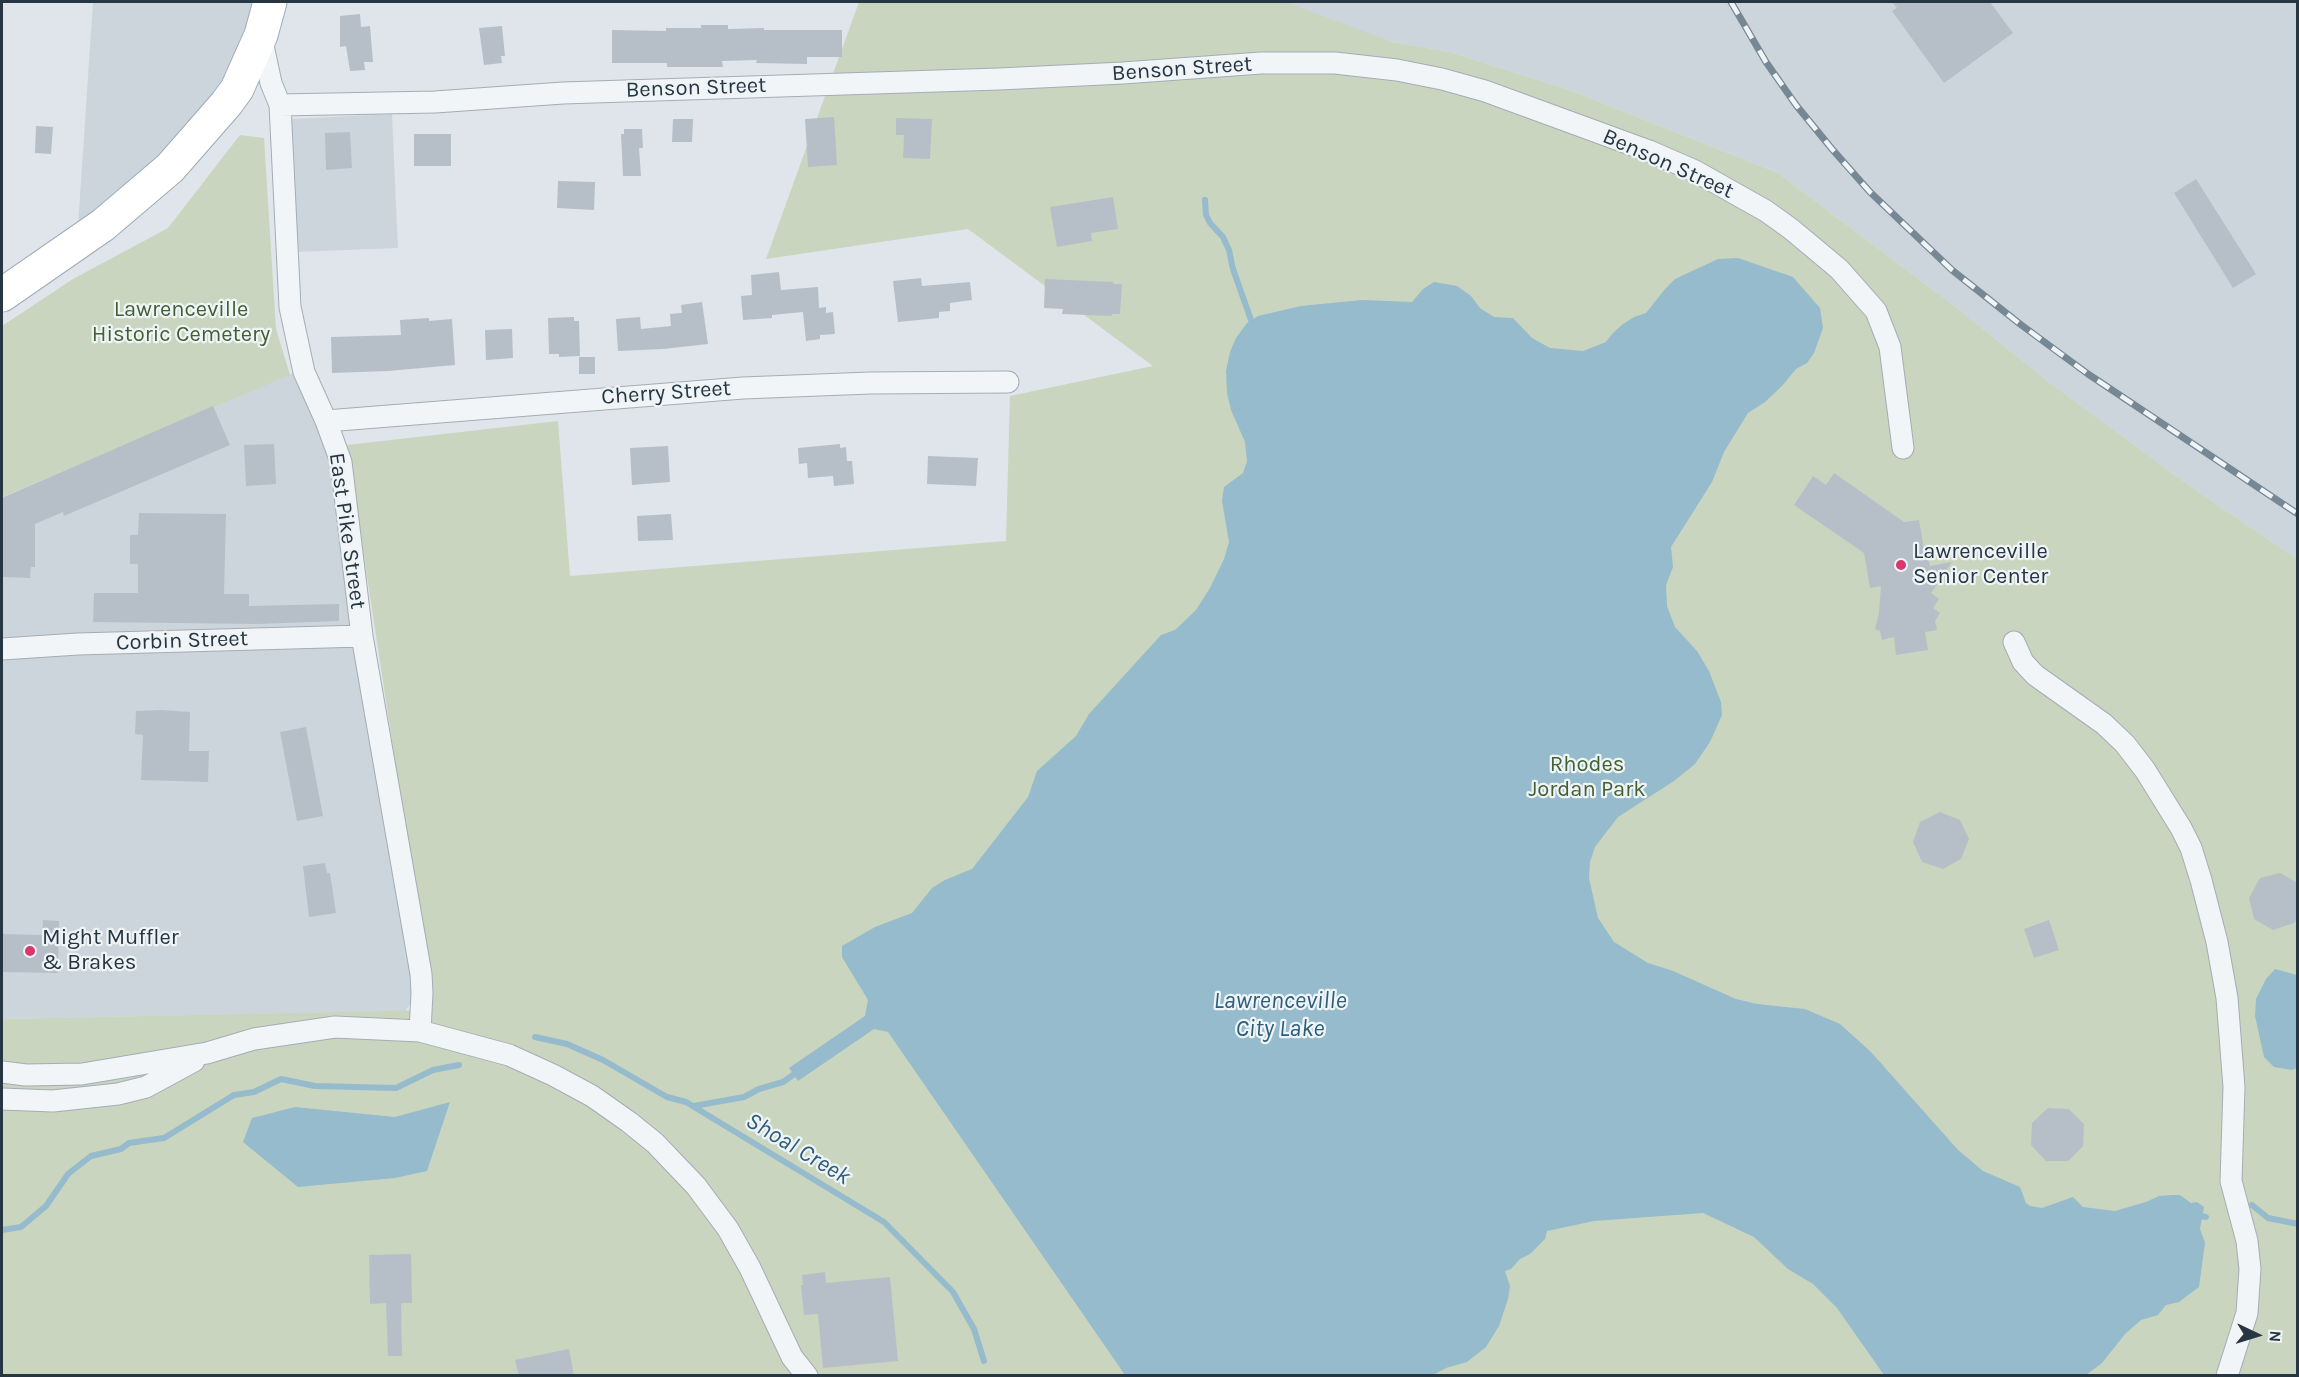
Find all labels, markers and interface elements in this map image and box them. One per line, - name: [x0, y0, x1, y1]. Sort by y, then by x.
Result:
- street label: Benson Street: [1111, 51, 1253, 87]
- street label: Benson Street: [625, 72, 767, 104]
- street label: Benson Street: [1598, 123, 1738, 205]
- park label: Lawrenceville Historic Cemetery: [92, 297, 270, 348]
- street label: Cherry Street: [600, 375, 732, 411]
- street label: East Pike Street: [323, 451, 371, 611]
- place label: Lawrenceville Senior Center: [1913, 539, 2048, 590]
- marker: Lawrenceville Senior Center: [1894, 558, 1908, 572]
- street label: Corbin Street: [116, 626, 248, 656]
- park label: Rhodes Jordan Park: [1528, 752, 1646, 804]
- place label: Might Muffler & Brakes: [42, 925, 179, 976]
- marker: Might Muffler & Brakes: [23, 944, 37, 958]
- water label: Lawrenceville City Lake: [1214, 987, 1346, 1043]
- water label: Shoal Creek: [740, 1107, 856, 1191]
- north arrow: [2227, 1305, 2287, 1365]
- text: N: [2266, 1330, 2285, 1343]

